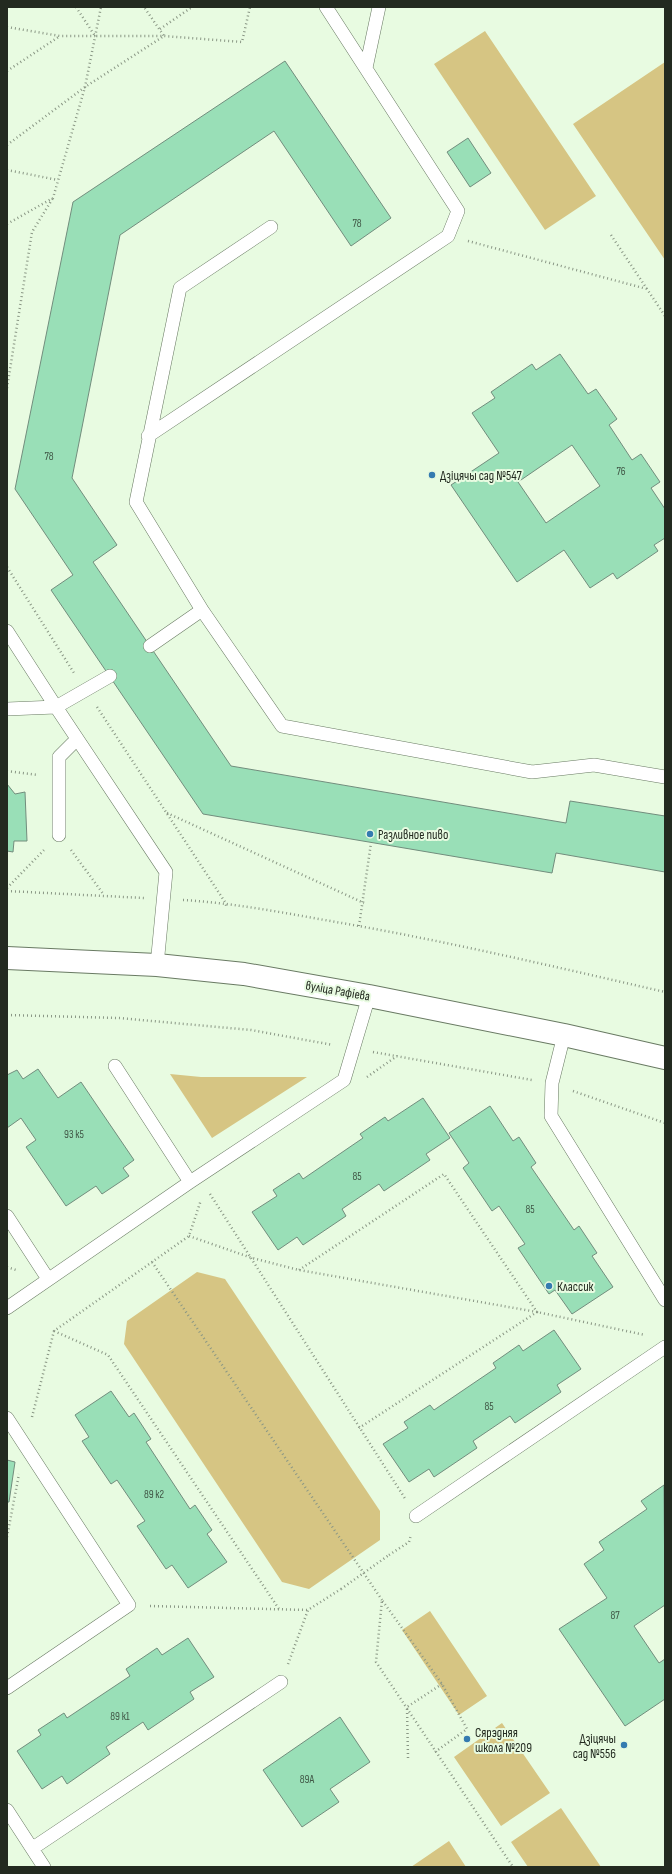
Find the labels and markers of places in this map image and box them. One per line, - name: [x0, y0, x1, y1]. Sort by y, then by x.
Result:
- place label: Дзіцячы сад №547: [440, 468, 523, 484]
- marker: Дзіцячы сад №547: [427, 470, 437, 480]
- place label: Разливное пиво: [378, 827, 448, 843]
- marker: Разливное пиво: [365, 829, 375, 839]
- place label: Классик: [557, 1279, 594, 1295]
- marker: Классик: [544, 1281, 554, 1291]
- place label: Сярэдняя школа №209: [475, 1725, 532, 1756]
- place label: Дзіцячы сад №556: [573, 1731, 616, 1762]
- marker: Сярэдняя школа №209: [462, 1734, 472, 1744]
- marker: Дзіцячы сад №556: [619, 1740, 629, 1750]

